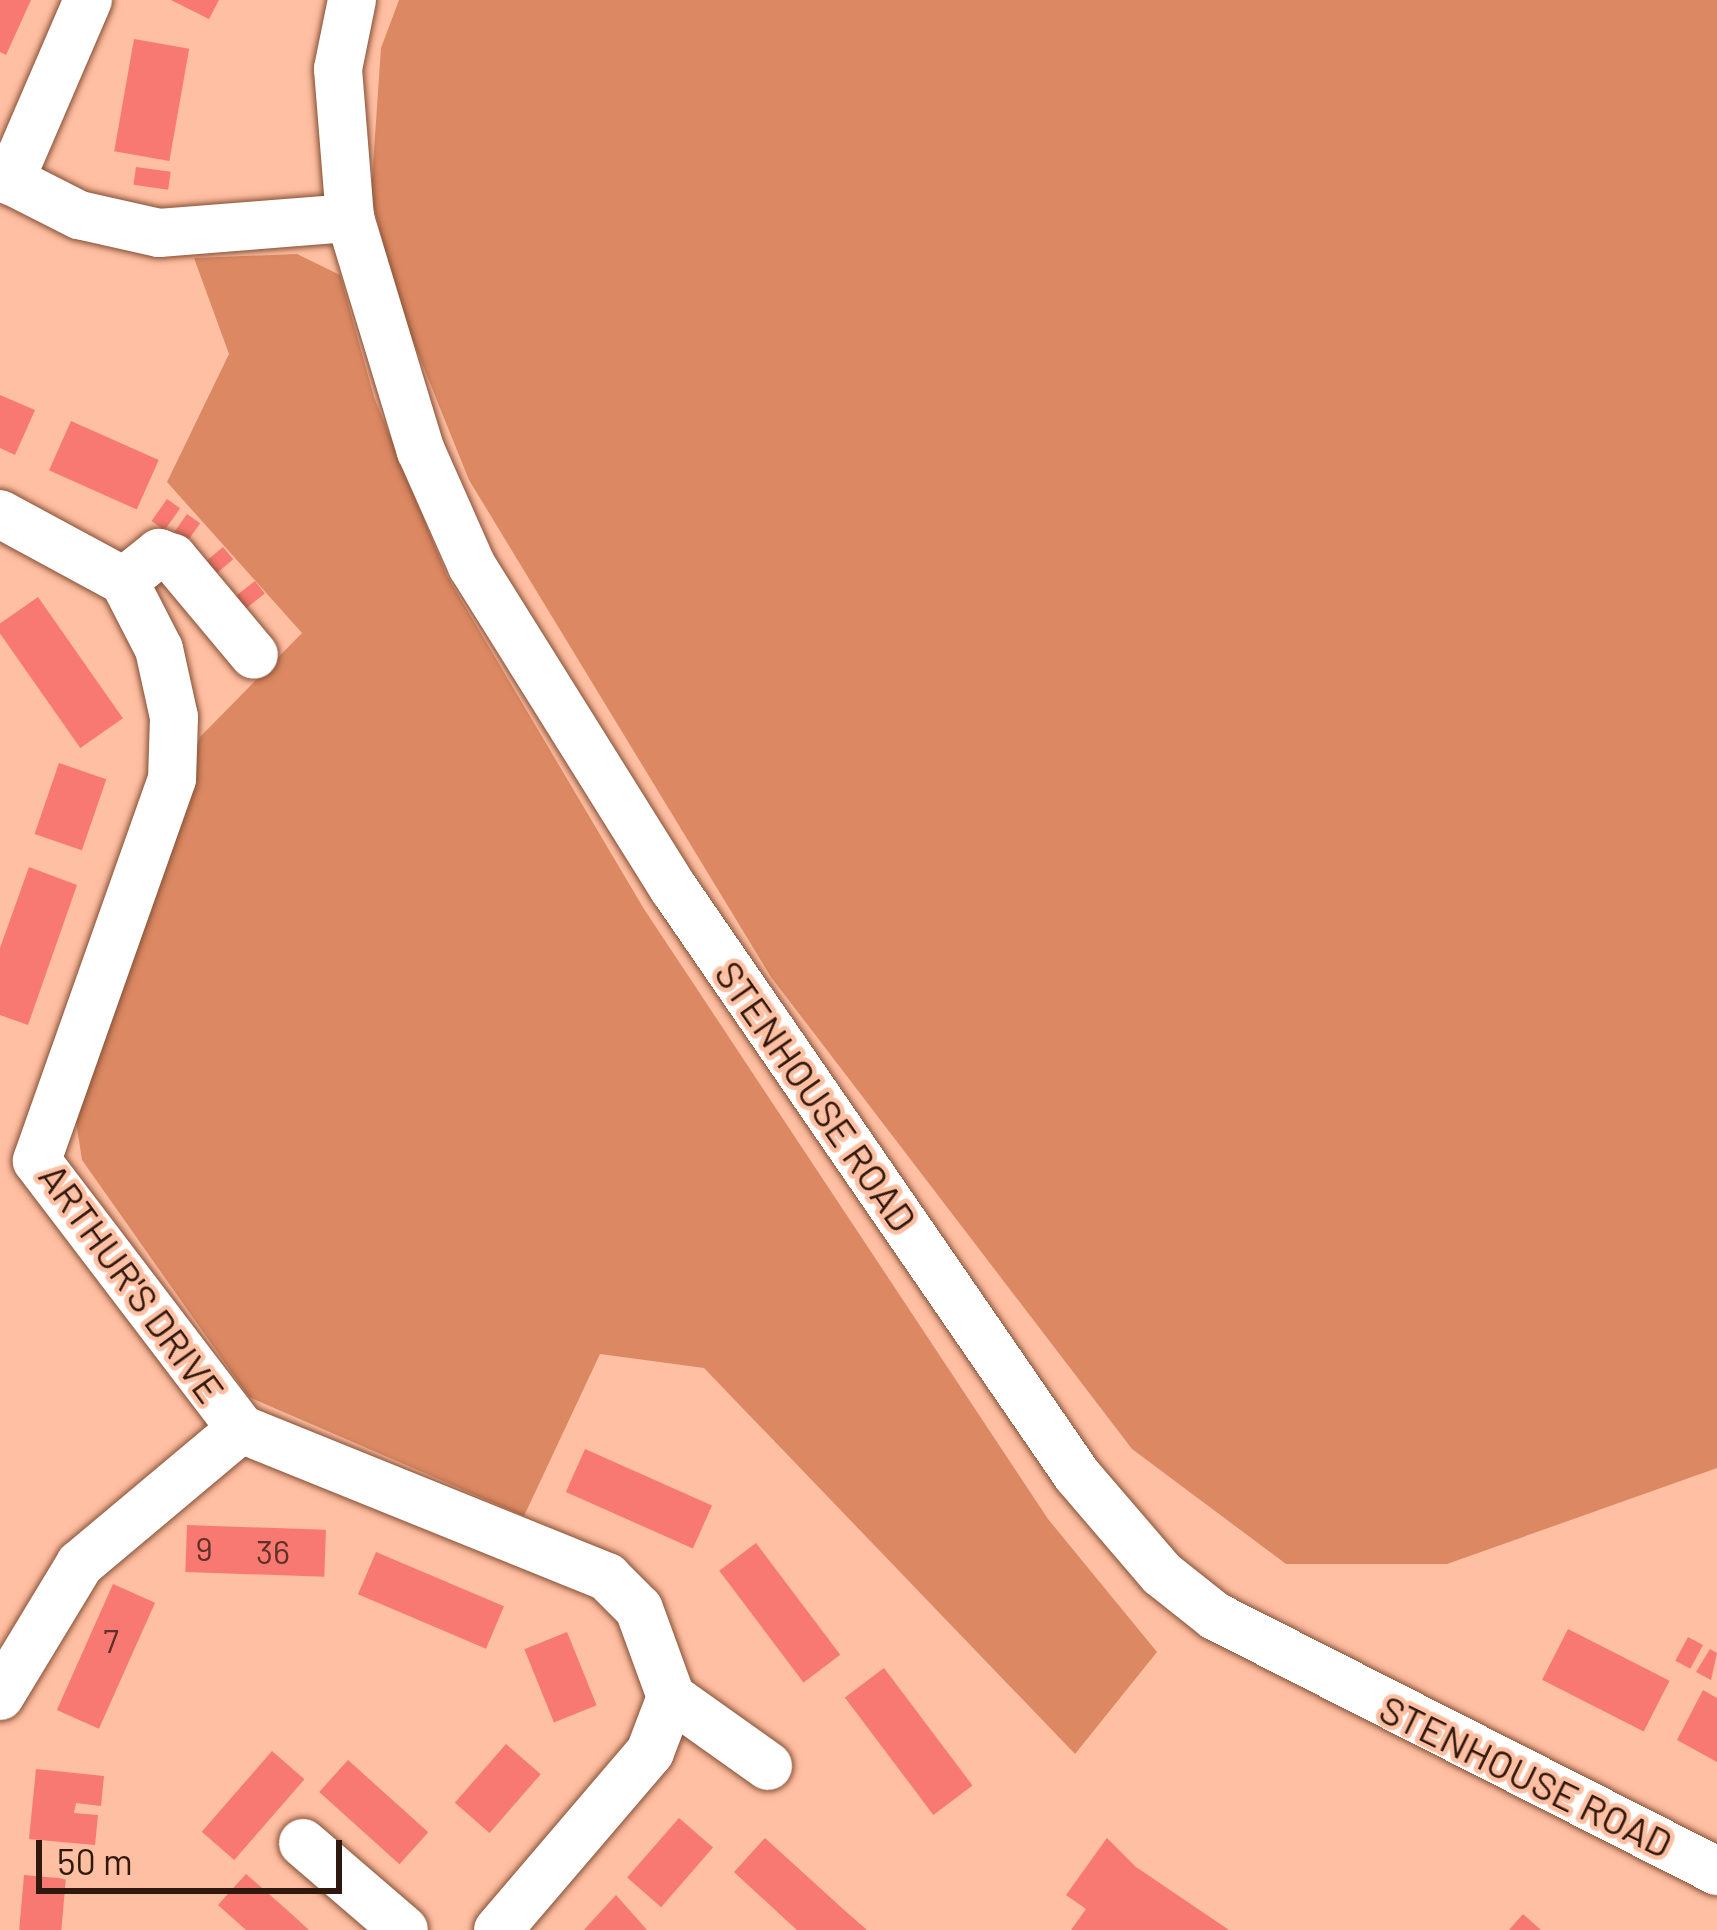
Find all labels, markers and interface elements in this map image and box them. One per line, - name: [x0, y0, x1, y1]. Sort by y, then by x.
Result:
- street label: STENHOUSE ROAD: [705, 952, 927, 1240]
- street label: ARTHUR'S DRIVE: [30, 1154, 234, 1412]
- house number: 9: [195, 1529, 213, 1569]
- house number: 36: [256, 1532, 290, 1572]
- house number: 7: [103, 1621, 119, 1661]
- street label: STENHOUSE ROAD: [1372, 1685, 1680, 1867]
- scale bar: [42, 1816, 348, 1890]
- text: 50 m: [57, 1839, 133, 1882]

